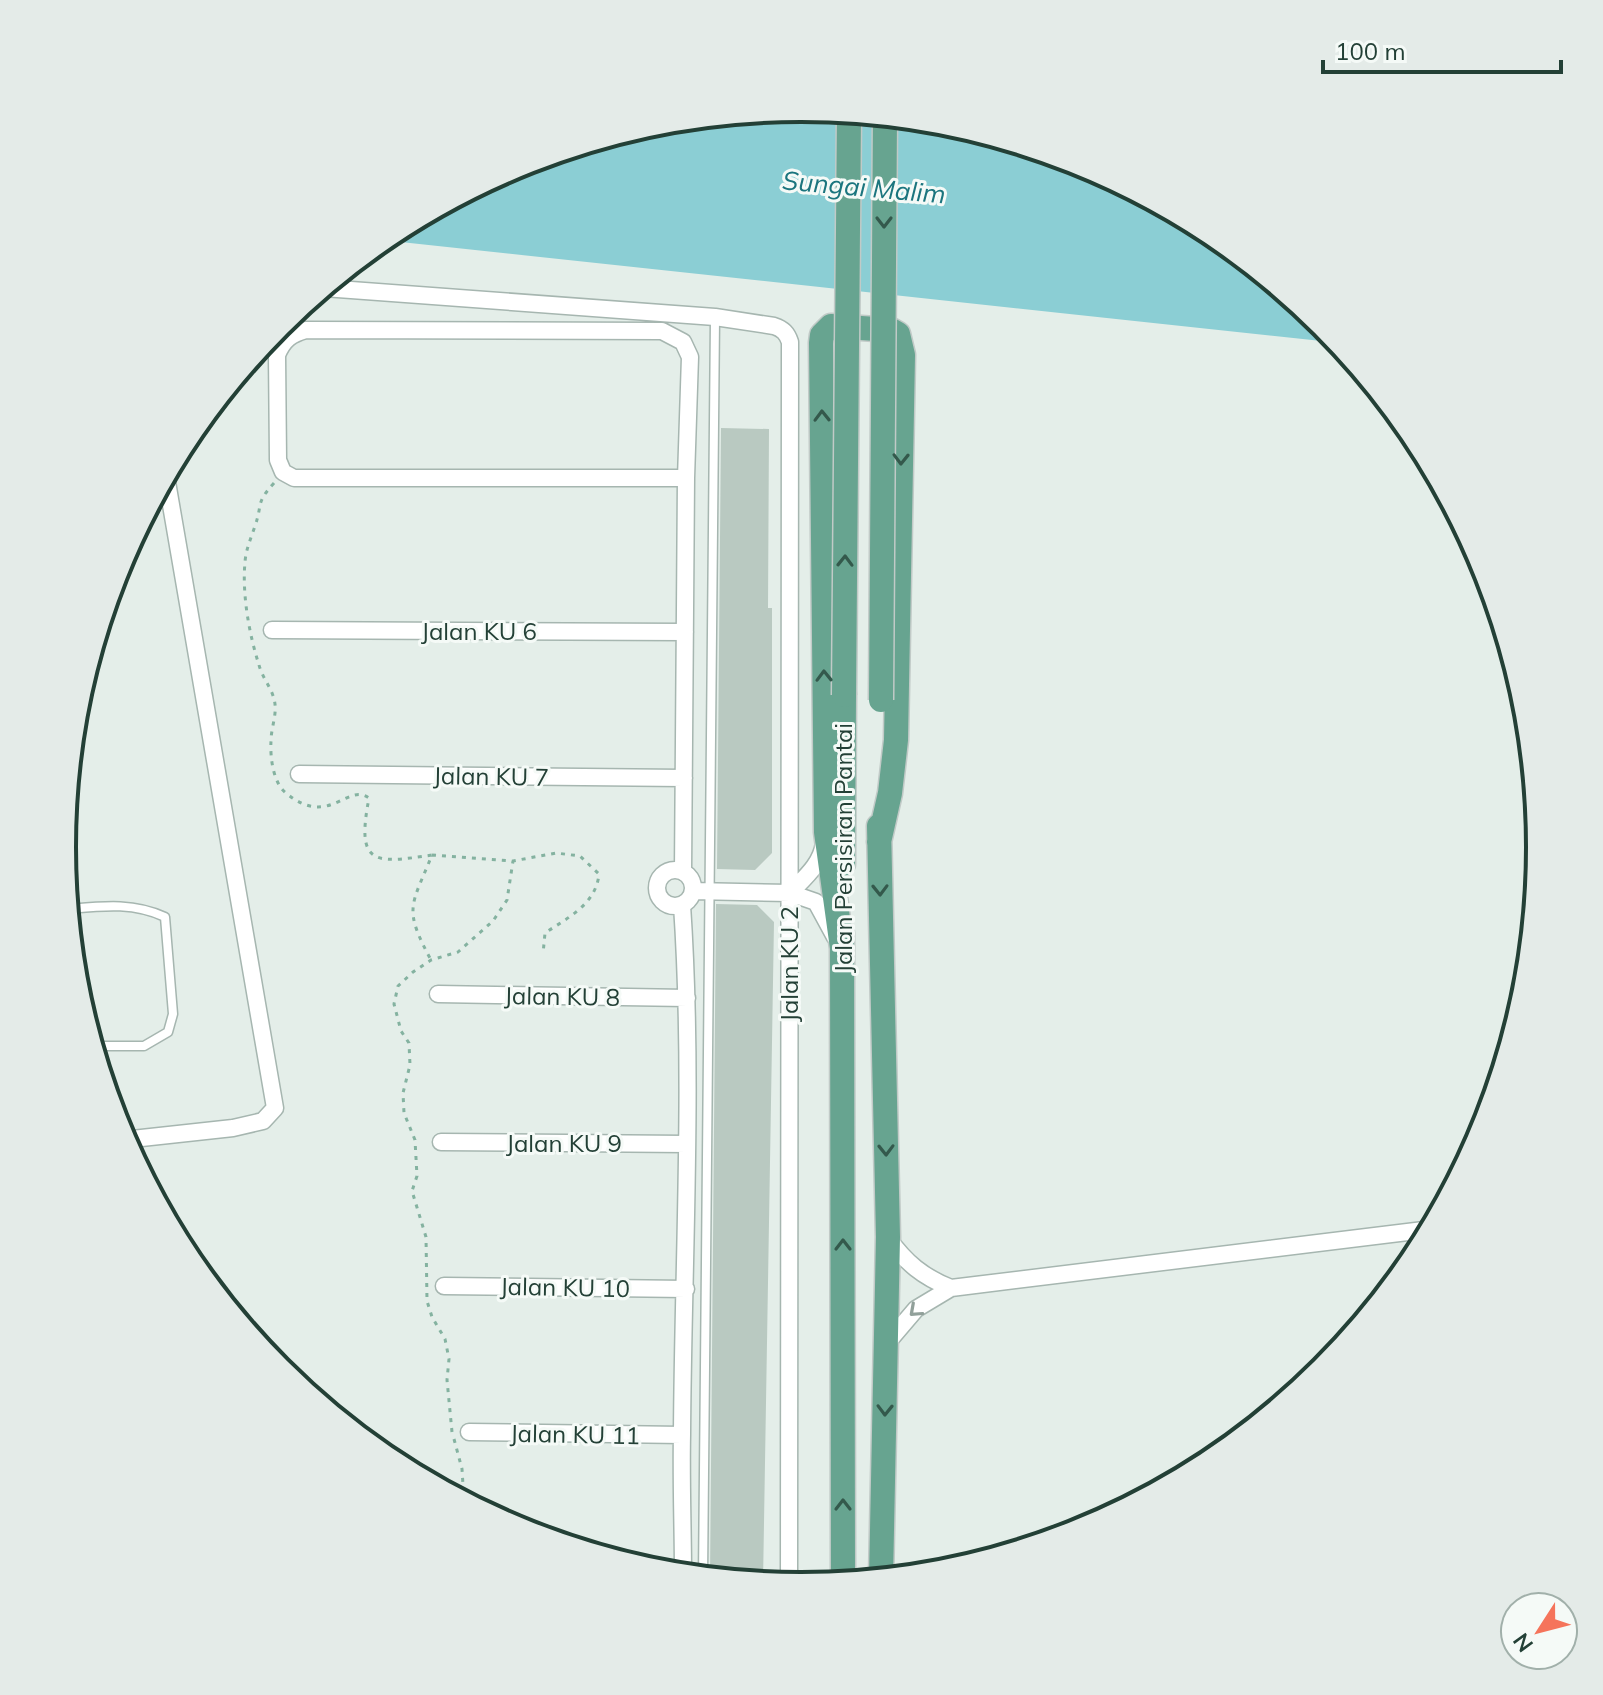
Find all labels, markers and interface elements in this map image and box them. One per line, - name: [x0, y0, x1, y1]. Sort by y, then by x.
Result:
- scale bar: [1323, 24, 1561, 74]
- text: 100 m: [1335, 36, 1406, 66]
- water label: Sungai Malim: [781, 163, 947, 211]
- one-way arrow: [875, 216, 893, 229]
- one-way arrow: [813, 409, 831, 422]
- one-way arrow: [892, 453, 910, 466]
- one-way arrow: [836, 554, 854, 567]
- street label: Jalan KU 6: [421, 616, 537, 646]
- one-way arrow: [816, 669, 833, 682]
- street label: Jalan Persisiran Pantai: [828, 723, 858, 973]
- street label: Jalan KU 7: [433, 760, 549, 792]
- one-way arrow: [871, 884, 889, 897]
- street label: Jalan KU 2: [774, 906, 804, 1022]
- street label: Jalan KU 8: [504, 980, 620, 1012]
- street label: Jalan KU 9: [506, 1128, 622, 1158]
- one-way arrow: [877, 1144, 894, 1157]
- one-way arrow: [834, 1238, 852, 1251]
- street label: Jalan KU 10: [500, 1271, 630, 1303]
- one-way arrow: [909, 1301, 924, 1316]
- one-way arrow: [876, 1404, 894, 1417]
- street label: Jalan KU 11: [510, 1418, 640, 1450]
- one-way arrow: [834, 1498, 852, 1511]
- north arrow: [1499, 1591, 1579, 1671]
- text: N: [1507, 1628, 1539, 1658]

